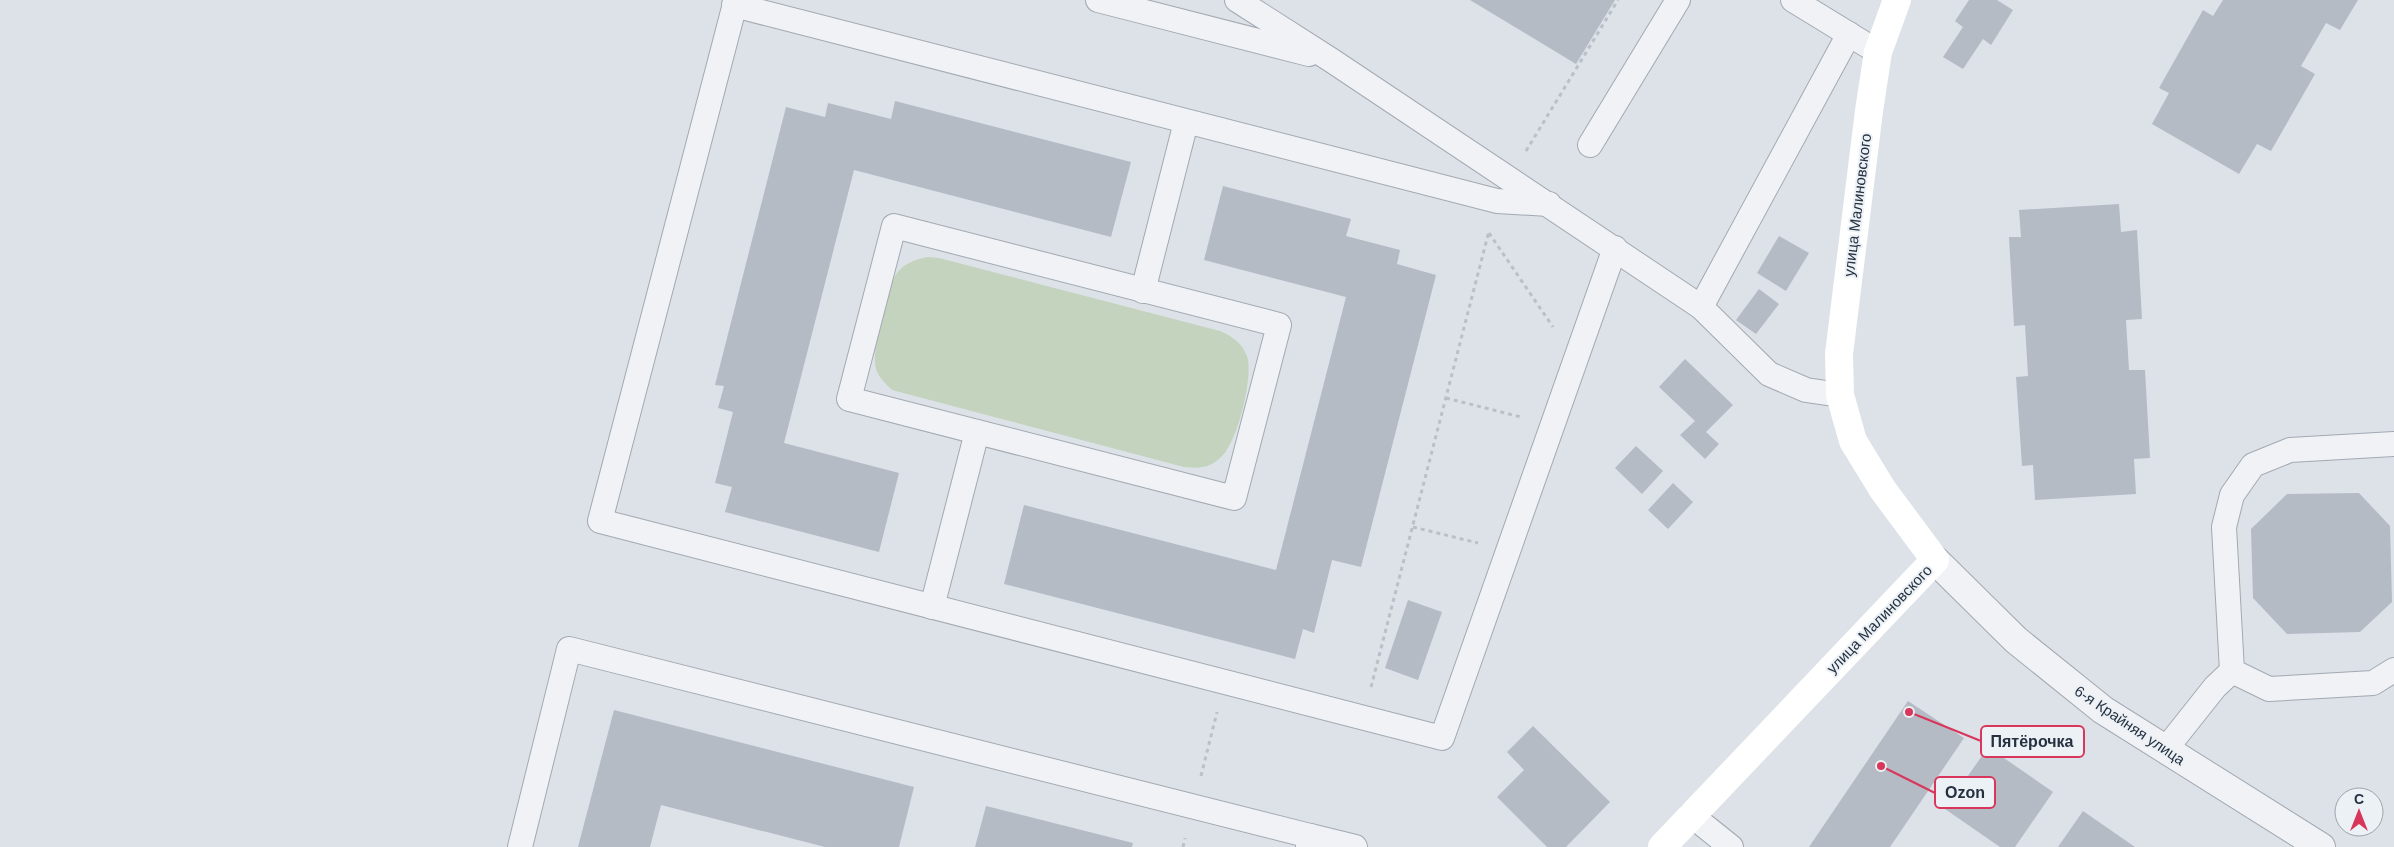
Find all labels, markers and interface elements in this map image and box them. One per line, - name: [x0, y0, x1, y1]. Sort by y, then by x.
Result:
- street label: улица Малиновского: [1840, 132, 1874, 278]
- street label: улица Малиновского: [1823, 561, 1935, 677]
- street label: 6-я Крайняя улица: [2072, 682, 2189, 769]
- callout: Пятёрочка: [1981, 726, 2084, 757]
- text: Пятёрочка: [1991, 733, 2074, 750]
- callout: Ozon: [1935, 777, 1995, 808]
- text: Ozon: [1945, 784, 1985, 801]
- north arrow: [2334, 787, 2384, 837]
- text: С: [2354, 791, 2364, 807]

